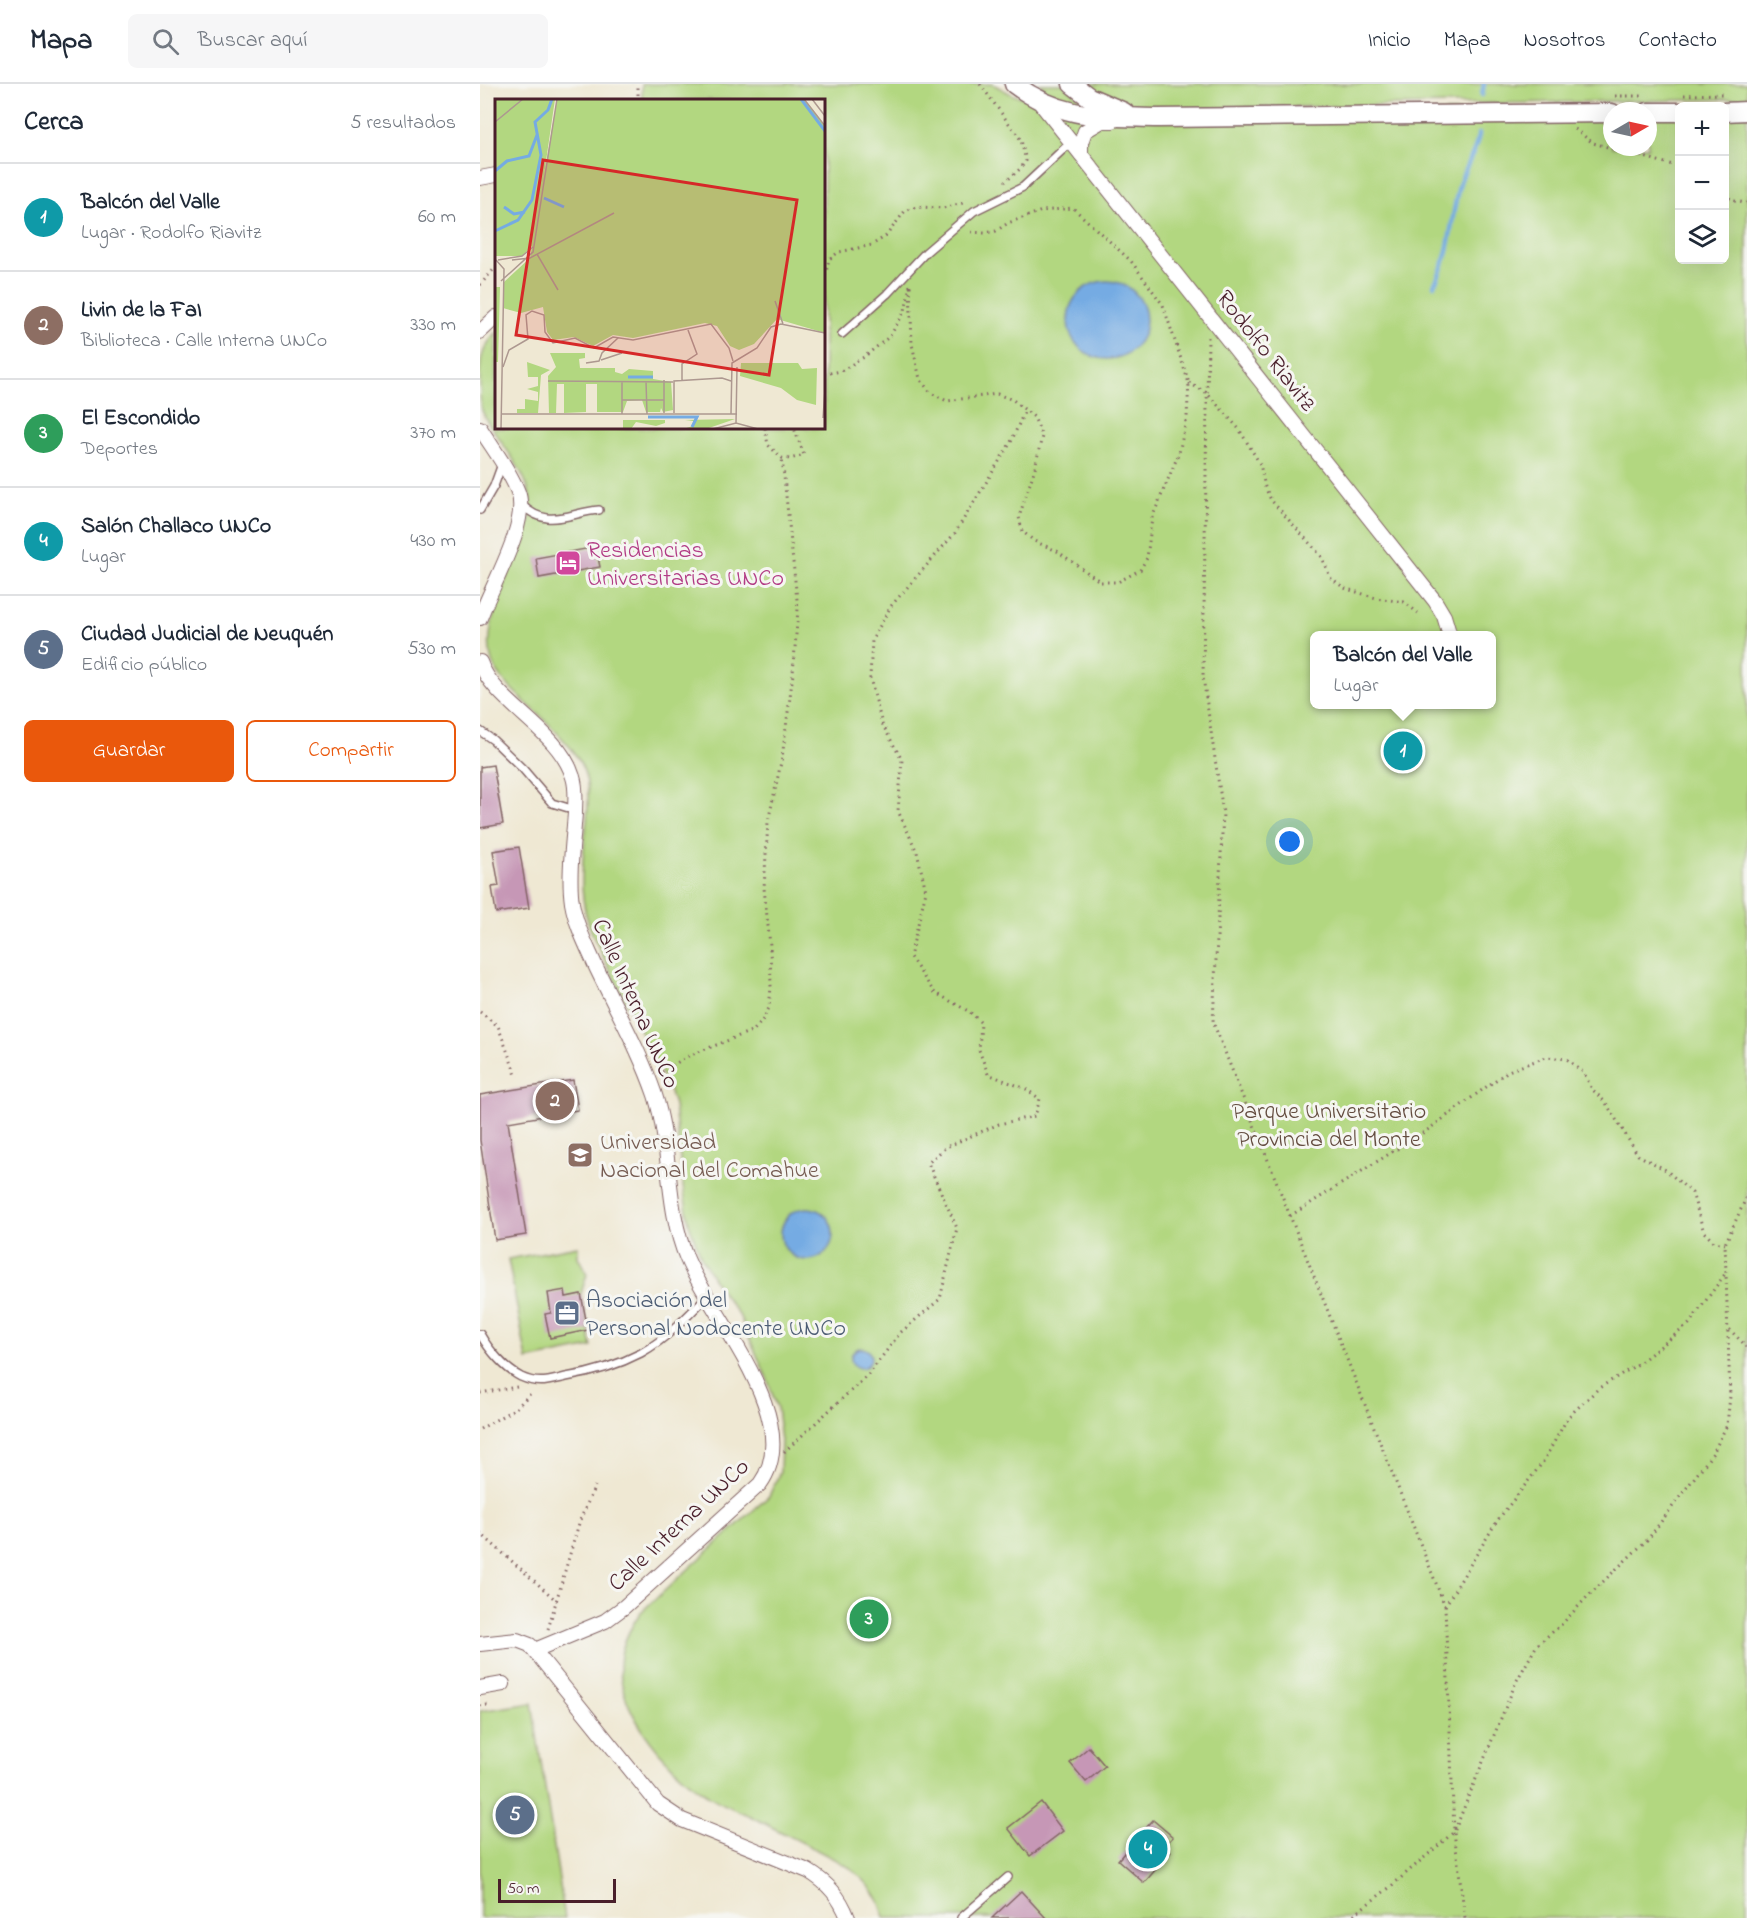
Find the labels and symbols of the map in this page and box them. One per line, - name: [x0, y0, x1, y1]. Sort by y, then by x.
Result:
- inset map: [495, 99, 825, 429]
- north arrow: [1603, 102, 1657, 156]
- street label: Rodolfo Riavitz: [1206, 283, 1324, 420]
- place label: Residencias Universitarias UNCo: [587, 534, 784, 597]
- hotel icon: Residencias Universitarias UNCo: [553, 548, 583, 578]
- pin: 1: [1384, 728, 1422, 774]
- your location: [1275, 827, 1304, 856]
- street label: Calle Interna UNCo: [582, 914, 688, 1094]
- pin: 2: [536, 1078, 574, 1124]
- park label: Parque Universitario Provincia del Monte: [1232, 1095, 1426, 1158]
- place label: Universidad Nacional del Comahue: [600, 1126, 819, 1189]
- school or university icon: Universidad Nacional del Comahue: [565, 1140, 595, 1170]
- place label: Asociación del Personal Nodocente UNCo: [586, 1284, 846, 1347]
- office icon: Asociación del Personal Nodocente UNCo: [552, 1298, 582, 1328]
- street label: Calle Interna UNCo: [601, 1451, 758, 1601]
- pin: 3: [850, 1596, 888, 1642]
- pin: 5: [495, 1792, 534, 1838]
- pin: 4: [1128, 1826, 1168, 1872]
- scale bar: [498, 1876, 616, 1904]

